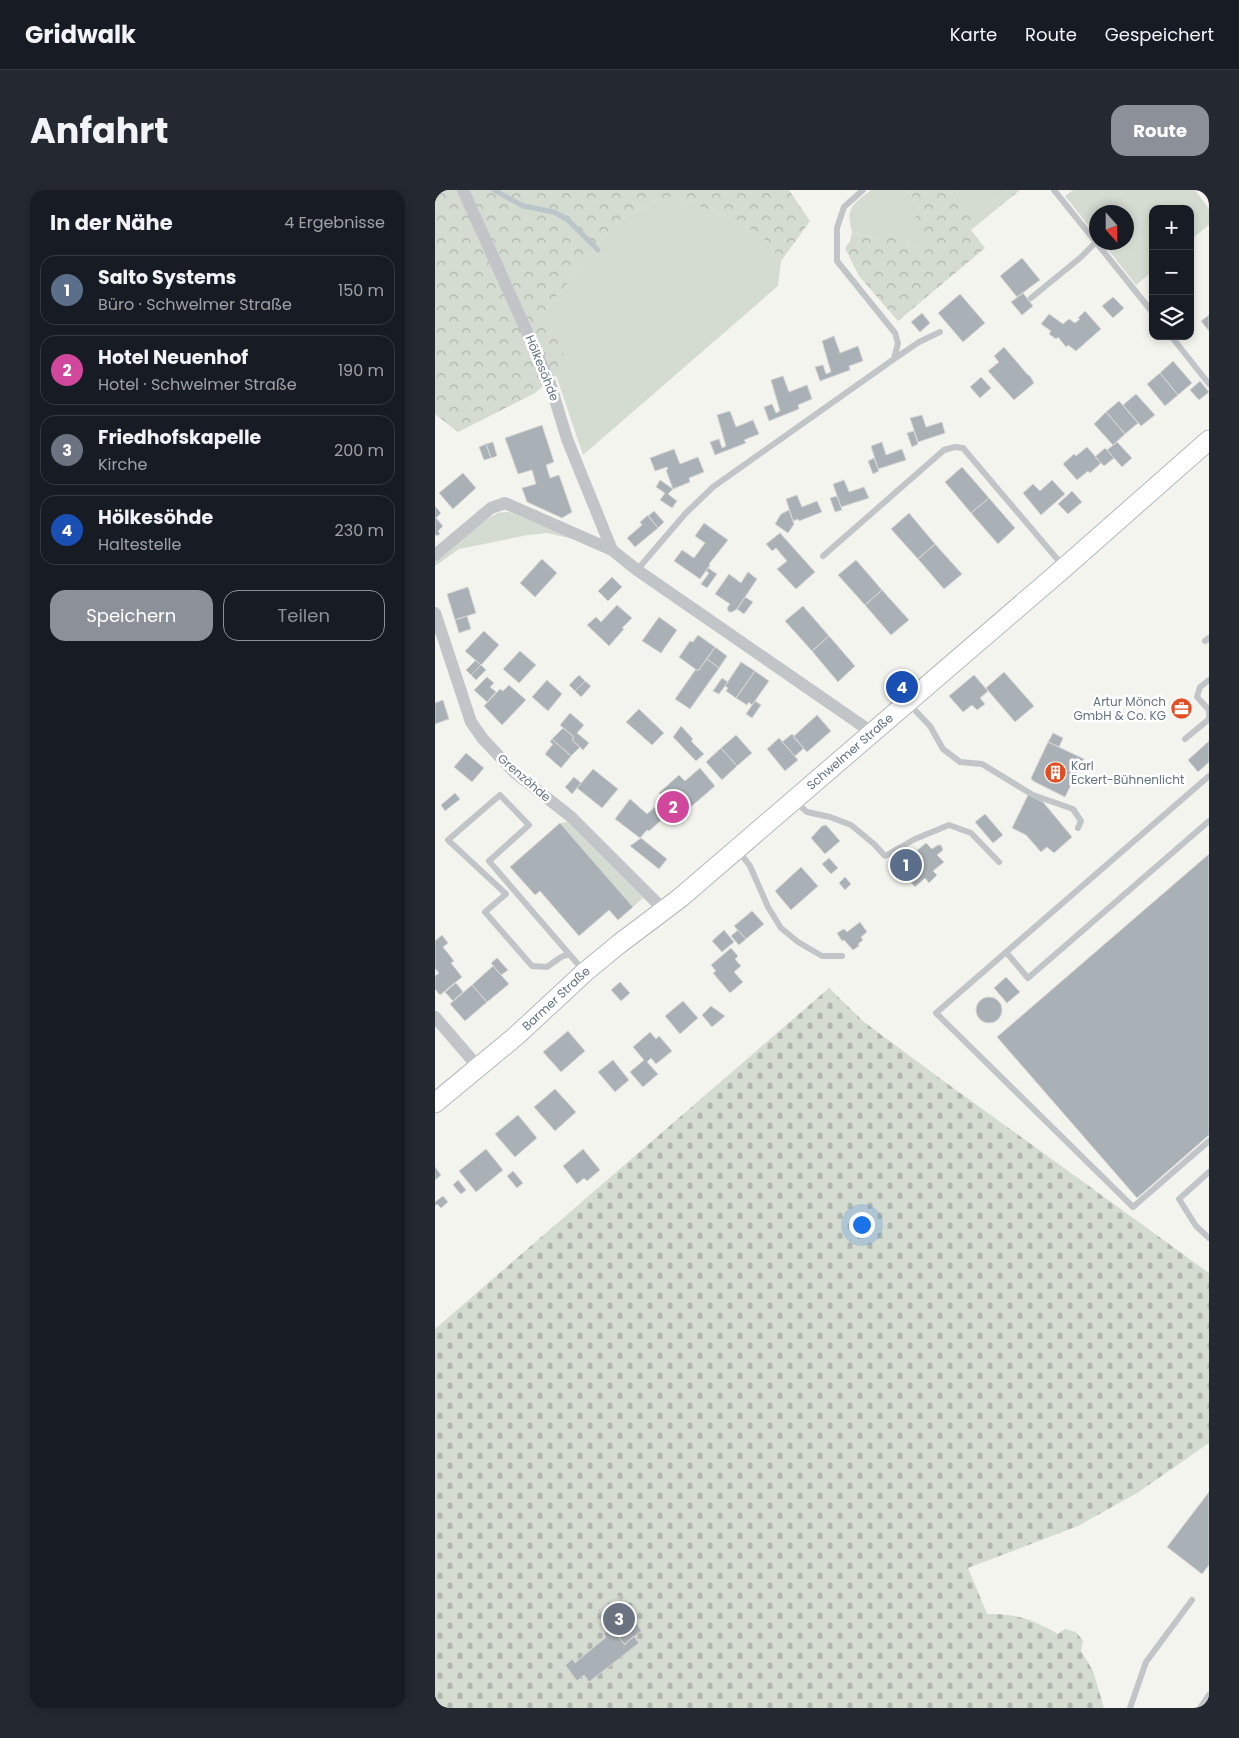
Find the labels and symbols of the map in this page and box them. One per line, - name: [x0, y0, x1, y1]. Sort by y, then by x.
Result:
- north arrow: [1089, 205, 1134, 250]
- street label: Hölkesöhde: [522, 332, 563, 403]
- pin: 4: [886, 668, 918, 706]
- place label: Artur Mönch GmbH & Co. KG: [1073, 693, 1166, 724]
- office icon: Artur Mönch GmbH & Co. KG: [1170, 697, 1194, 721]
- street label: Schwelmer Straße: [803, 709, 897, 794]
- street label: Grenzöhde: [494, 750, 555, 805]
- place label: Karl Eckert-Bühnenlicht: [1071, 757, 1184, 788]
- building icon: Karl Eckert-Bühnenlicht: [1043, 761, 1067, 785]
- pin: 2: [657, 788, 689, 826]
- pin: 1: [890, 846, 922, 884]
- street label: Barmer Straße: [518, 962, 593, 1034]
- your location: [849, 1212, 875, 1238]
- pin: 3: [603, 1600, 635, 1638]

